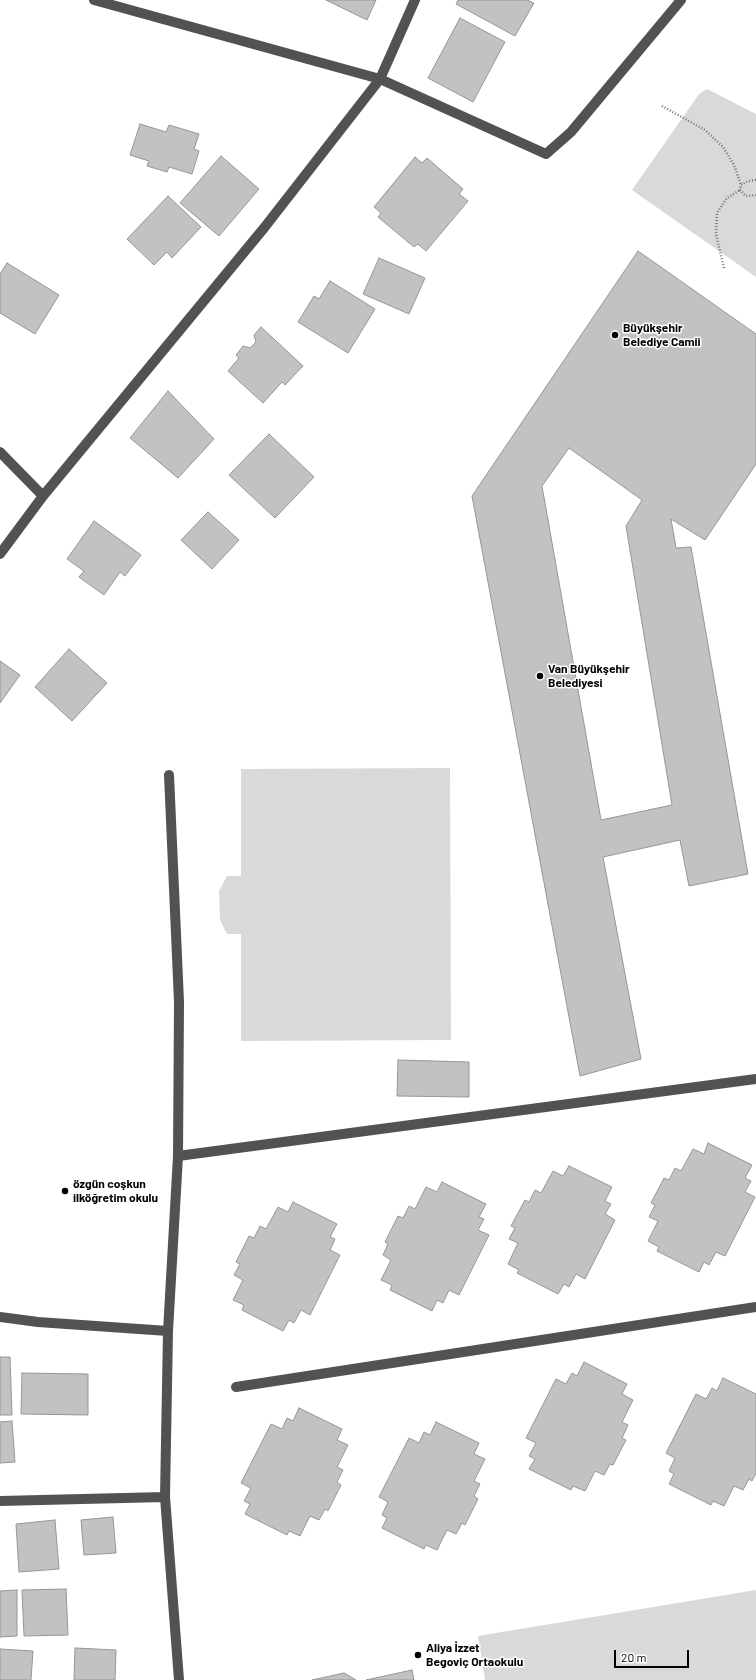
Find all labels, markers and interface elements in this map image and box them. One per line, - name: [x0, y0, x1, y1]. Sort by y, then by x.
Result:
- place label: Büyükşehir Belediye Camii: [623, 321, 701, 349]
- marker: Büyükşehir Belediye Camii: [610, 330, 620, 340]
- place label: Van Büyükşehir Belediyesi: [548, 662, 630, 690]
- marker: Van Büyükşehir Belediyesi: [535, 671, 545, 681]
- place label: özgün coşkun ilköğretim okulu: [73, 1177, 158, 1205]
- marker: özgün coşkun ilköğretim okulu: [60, 1186, 70, 1196]
- place label: Aliya İzzet Begoviç Ortaokulu: [426, 1641, 523, 1669]
- scale bar: [616, 1642, 691, 1668]
- marker: Aliya İzzet Begoviç Ortaokulu: [413, 1650, 423, 1660]
- text: 20 m: [621, 1650, 647, 1664]

